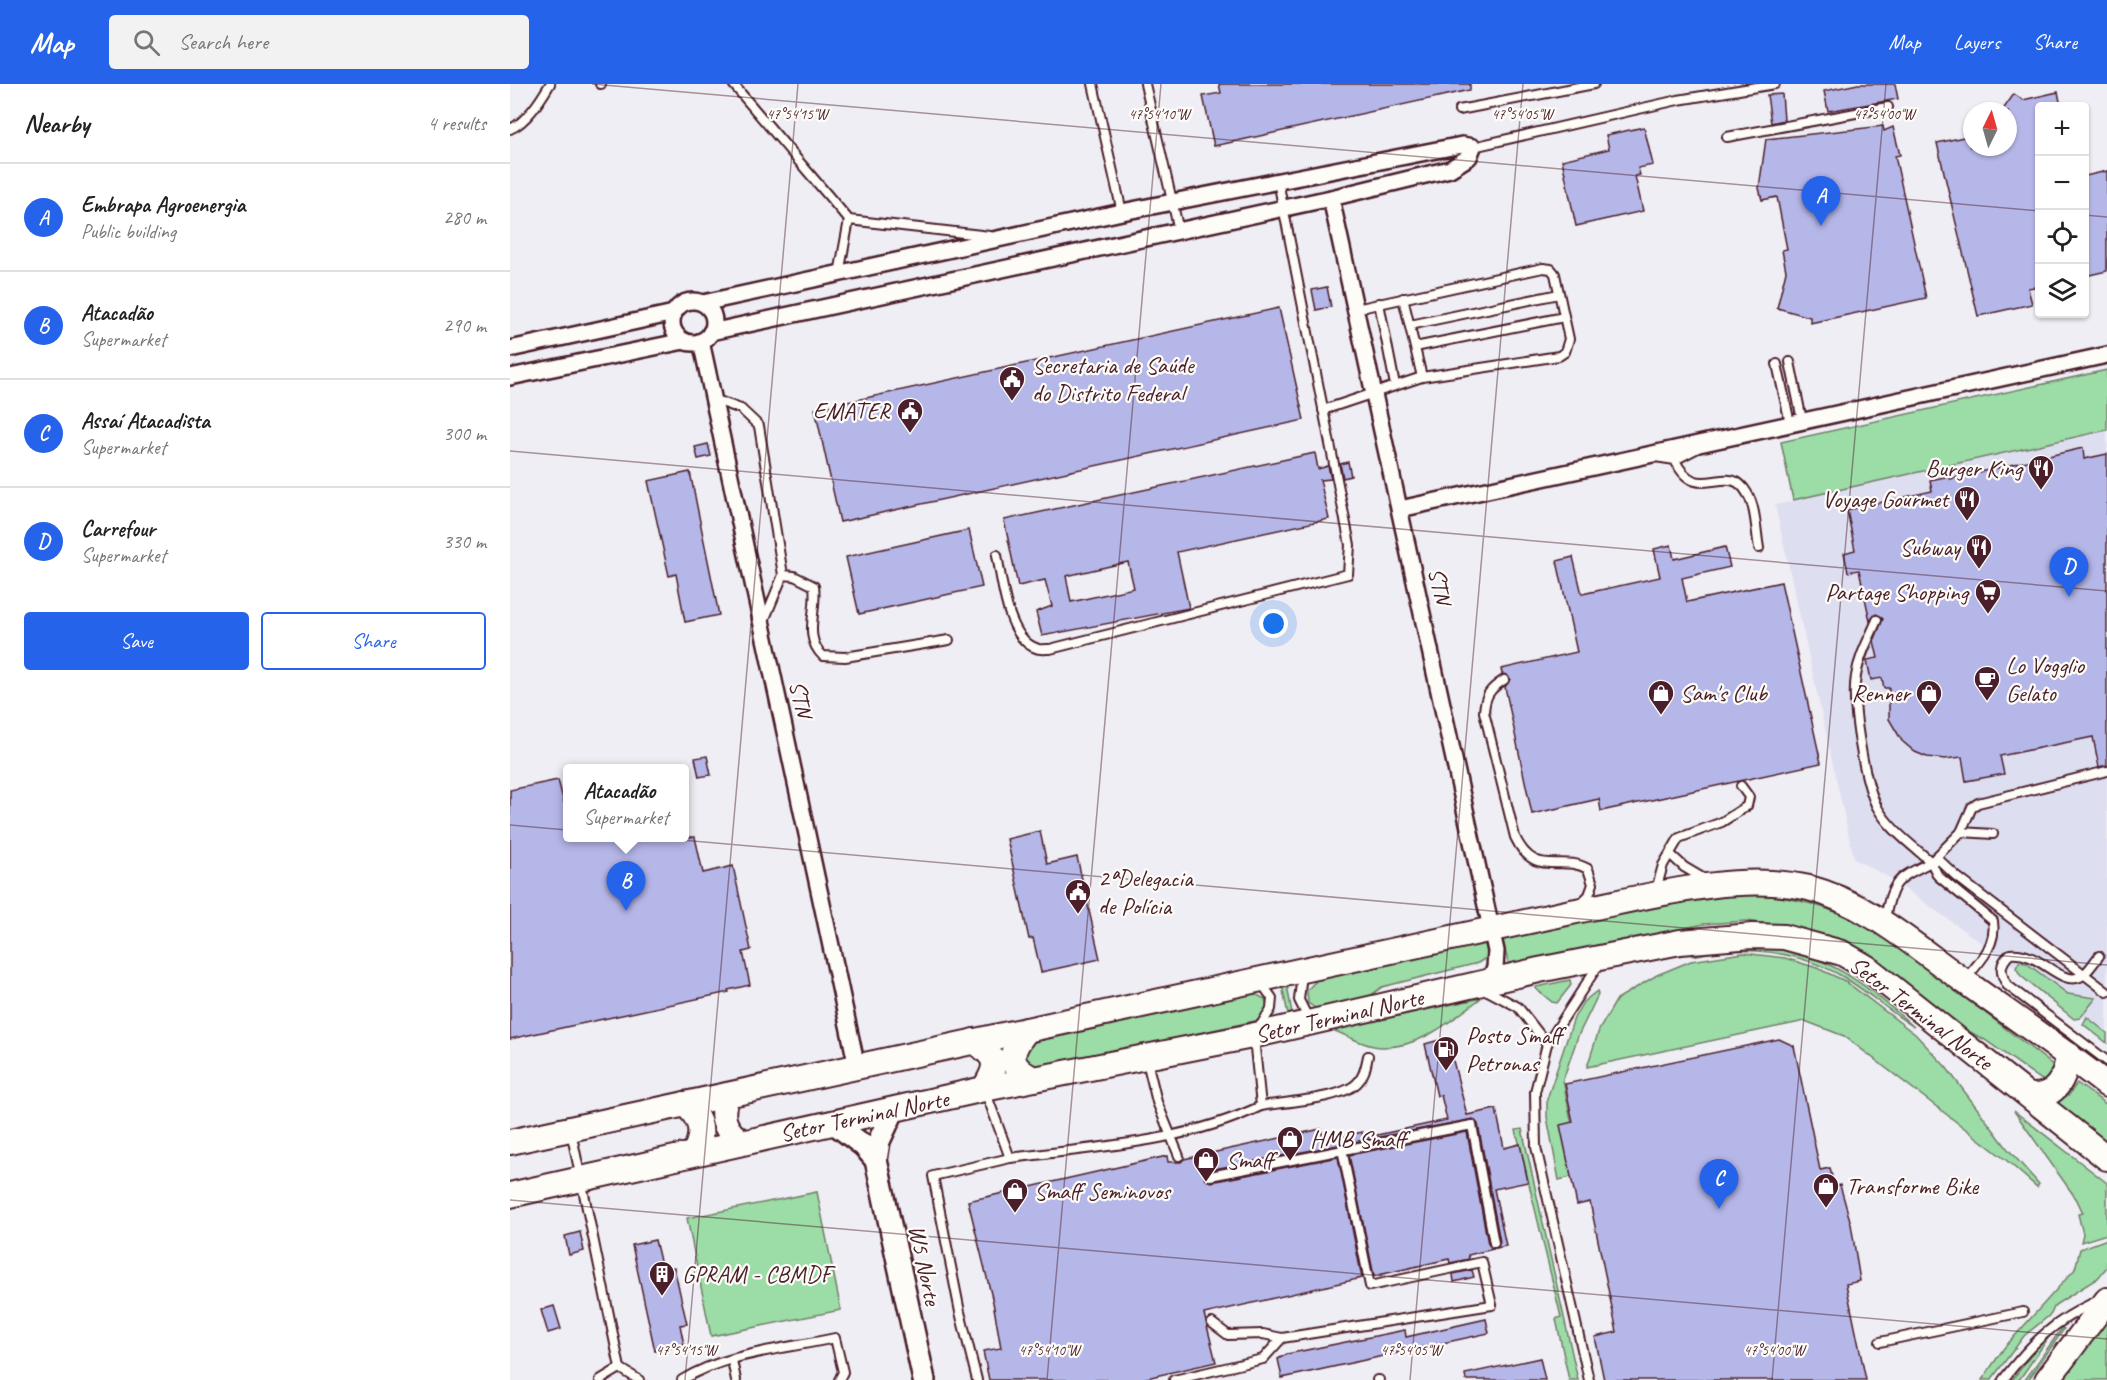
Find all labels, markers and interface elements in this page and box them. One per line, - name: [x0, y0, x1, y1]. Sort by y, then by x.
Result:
- search box: [109, 15, 529, 69]
- text: Map: [30, 25, 73, 60]
- icon: search: [130, 26, 163, 59]
- text: Search here: [178, 28, 268, 56]
- text: Map: [1888, 29, 1921, 55]
- text: Layers: [1954, 29, 2000, 55]
- text: Share: [2033, 29, 2077, 55]
- north arrow: [1963, 102, 2017, 156]
- map controls: [2035, 102, 2089, 318]
- button: +: [2035, 102, 2089, 156]
- text: 47°54'15"W: [767, 105, 831, 124]
- text: 47°54'10"W: [1129, 105, 1193, 124]
- text: 47°54'05"W: [1492, 105, 1556, 124]
- text: 47°54'00"W: [1854, 105, 1918, 124]
- text: Nearby: [24, 107, 89, 140]
- text: 4 results: [427, 111, 486, 136]
- button: −: [2035, 156, 2089, 210]
- pin: A: [1802, 176, 1840, 226]
- text: Embrapa Agroenergia: [81, 191, 245, 219]
- text: A: [38, 205, 49, 230]
- text: 280 m: [443, 205, 486, 230]
- button: locate: [2035, 210, 2089, 264]
- text: Public building: [81, 219, 176, 244]
- button: layers: [2035, 264, 2089, 318]
- text: Atacadão: [81, 299, 153, 327]
- text: B: [38, 313, 49, 338]
- text: 290 m: [443, 313, 486, 338]
- text: Supermarket: [81, 327, 166, 352]
- place label: Secretaria de Saúde do Distrito Federal: [1032, 350, 1196, 408]
- public building icon: Secretaria de Saúde do Distrito Federal: [997, 364, 1027, 402]
- place label: EMATER: [813, 396, 892, 426]
- public building icon: EMATER: [895, 396, 925, 434]
- text: Assaí Atacadista: [81, 407, 210, 435]
- text: C: [39, 421, 48, 446]
- text: 300 m: [443, 421, 486, 446]
- text: Supermarket: [81, 435, 166, 460]
- place label: Burger King: [1925, 453, 2024, 483]
- restaurant icon: Burger King: [2026, 453, 2056, 491]
- place label: Voyage Gourmet: [1822, 484, 1950, 514]
- restaurant icon: Voyage Gourmet: [1952, 484, 1982, 522]
- text: Carrefour: [81, 515, 155, 543]
- text: D: [38, 529, 49, 554]
- text: 330 m: [443, 529, 486, 554]
- place label: Subway: [1900, 532, 1962, 562]
- restaurant icon: Subway: [1964, 532, 1994, 570]
- text: Supermarket: [81, 543, 166, 568]
- pin: D: [2050, 548, 2088, 597]
- street label: STN: [1422, 565, 1459, 610]
- place label: Partage Shopping: [1825, 577, 1970, 607]
- supermarket icon: Partage Shopping: [1973, 577, 2003, 615]
- your location: [1259, 609, 1288, 638]
- button: Save: [24, 612, 249, 670]
- button: Share: [261, 612, 486, 670]
- place label: Lo Vogglio Gelato: [2006, 650, 2086, 708]
- cafe icon: Lo Vogglio Gelato: [1972, 664, 2002, 702]
- street label: STN: [783, 678, 820, 723]
- shop icon: Sam's Club: [1646, 678, 1676, 716]
- place label: Sam's Club: [1680, 678, 1768, 708]
- place label: Renner: [1852, 678, 1912, 708]
- shop icon: Renner: [1914, 678, 1944, 716]
- popup: [563, 764, 689, 842]
- text: Atacadão: [584, 777, 655, 805]
- text: Supermarket: [584, 805, 669, 830]
- pin: B: [606, 862, 646, 911]
- place label: 2ªDelegacia de Polícia: [1098, 863, 1194, 921]
- public building icon: 2ªDelegacia de Polícia: [1063, 877, 1093, 915]
- street label: Setor Terminal Norte: [1843, 949, 2000, 1078]
- street label: Setor Terminal Norte: [1252, 982, 1428, 1050]
- place label: Posto Smaff Petronas: [1466, 1020, 1567, 1078]
- fuel station icon: Posto Smaff Petronas: [1431, 1034, 1461, 1072]
- street label: Setor Terminal Norte: [777, 1083, 953, 1149]
- shop icon: HMB Smaff: [1275, 1124, 1305, 1162]
- place label: HMB Smaff: [1310, 1124, 1411, 1154]
- shop icon: Smaff: [1191, 1145, 1221, 1183]
- place label: Smaff: [1226, 1145, 1279, 1175]
- pin: C: [1700, 1160, 1738, 1209]
- shop icon: Transforme Bike: [1811, 1171, 1841, 1209]
- place label: Transforme Bike: [1846, 1171, 1980, 1201]
- shop icon: Smaff Seminovos: [1000, 1176, 1030, 1214]
- place label: Smaff Seminovos: [1034, 1176, 1172, 1206]
- street label: W5 Norte: [902, 1222, 949, 1310]
- building icon: GPRAM - CBMDF: [647, 1259, 677, 1297]
- place label: GPRAM - CBMDF: [682, 1259, 837, 1289]
- text: 47°54'15"W: [656, 1341, 720, 1360]
- text: 47°54'10"W: [1019, 1341, 1083, 1360]
- text: 47°54'05"W: [1381, 1341, 1445, 1360]
- text: 47°54'00"W: [1744, 1341, 1808, 1360]

